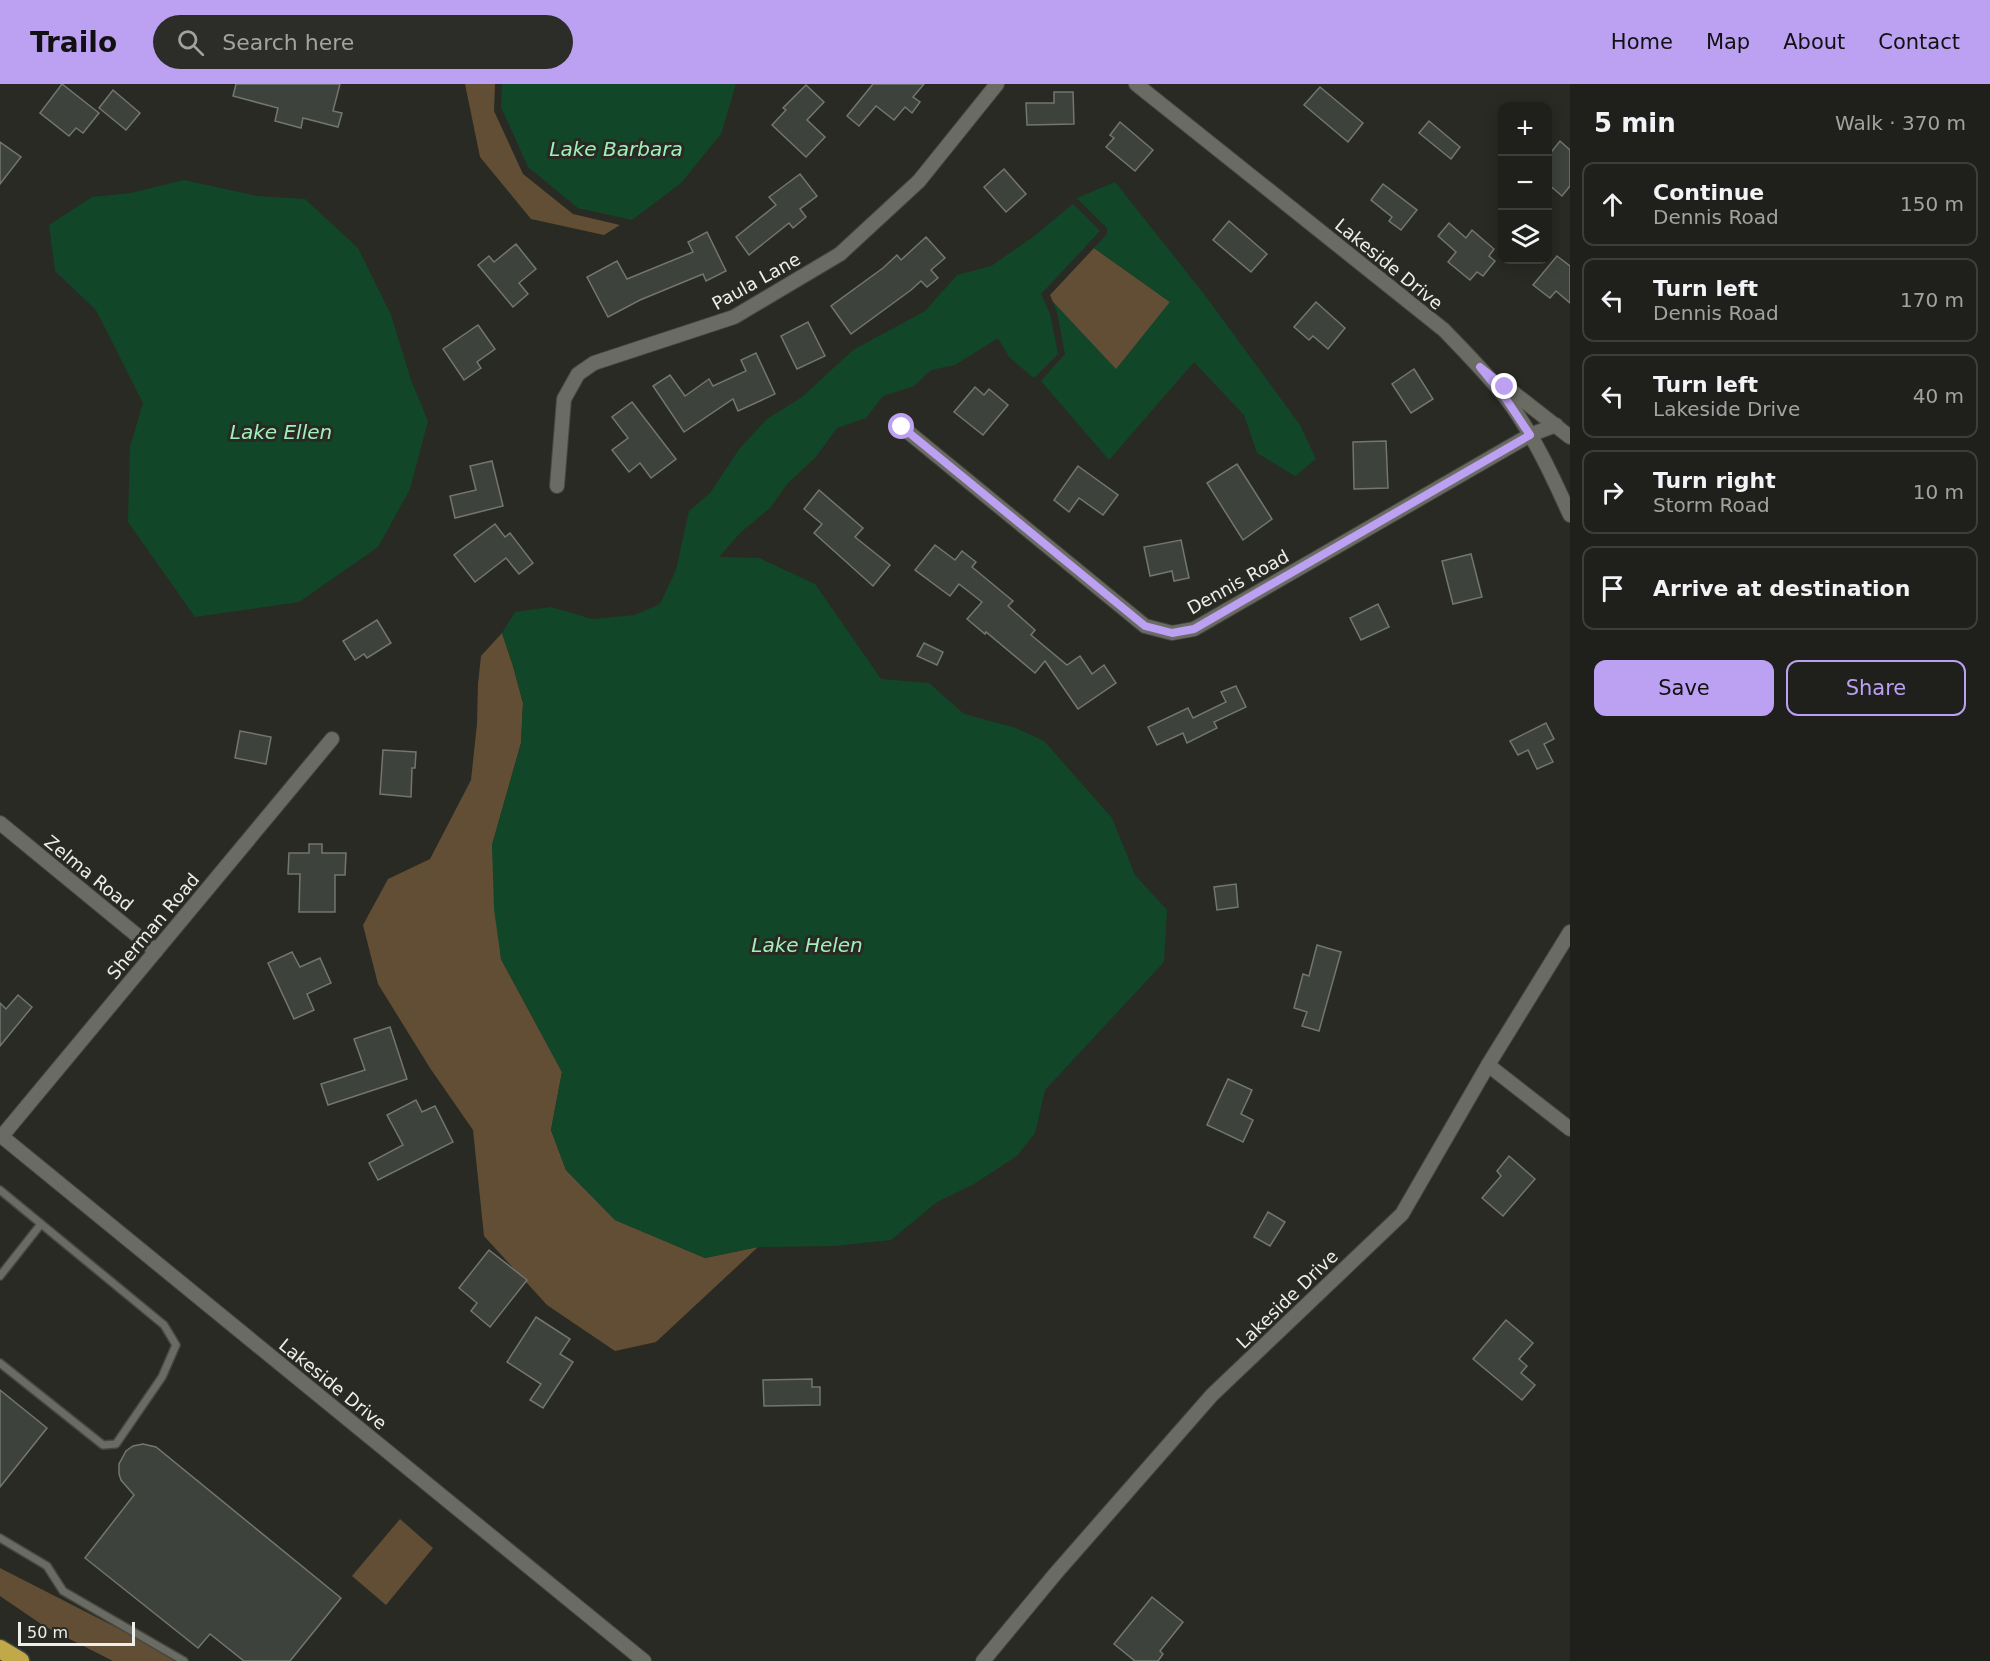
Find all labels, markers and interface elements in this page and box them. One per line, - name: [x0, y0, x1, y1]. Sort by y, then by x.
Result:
- search box: [153, 15, 573, 69]
- text: Trailo: [30, 26, 117, 59]
- icon: search: [174, 26, 207, 59]
- text: Search here: [222, 30, 354, 55]
- text: Home: [1611, 30, 1673, 54]
- text: Map: [1706, 30, 1750, 54]
- text: About: [1783, 30, 1845, 54]
- text: Contact: [1878, 30, 1960, 54]
- map controls: [1498, 102, 1552, 264]
- button: +: [1498, 102, 1552, 156]
- text: 5 min: [1594, 108, 1676, 138]
- text: Walk · 370 m: [1835, 111, 1966, 135]
- water label: Lake Barbara: [549, 137, 683, 161]
- button: −: [1498, 156, 1552, 210]
- text: Continue: [1653, 180, 1764, 205]
- icon: ahead: [1596, 188, 1629, 221]
- text: 150 m: [1900, 192, 1964, 216]
- text: Dennis Road: [1653, 205, 1779, 229]
- button: layers: [1498, 210, 1552, 264]
- street label: Lakeside Drive: [1331, 214, 1447, 314]
- street label: Paula Lane: [708, 248, 804, 314]
- text: Turn left: [1653, 276, 1758, 301]
- icon: left: [1596, 284, 1629, 317]
- text: 170 m: [1900, 288, 1964, 312]
- text: Dennis Road: [1653, 301, 1779, 325]
- text: Turn left: [1653, 372, 1758, 397]
- route end: [1491, 373, 1517, 399]
- icon: left: [1596, 380, 1629, 413]
- text: 40 m: [1913, 384, 1964, 408]
- text: Lakeside Drive: [1653, 397, 1800, 421]
- route start: [888, 413, 914, 439]
- water label: Lake Ellen: [230, 420, 332, 444]
- text: Turn right: [1653, 468, 1776, 493]
- icon: right: [1596, 476, 1629, 509]
- text: 10 m: [1913, 480, 1964, 504]
- text: Storm Road: [1653, 493, 1770, 517]
- street label: Dennis Road: [1183, 545, 1293, 619]
- icon: arrive: [1596, 572, 1629, 605]
- text: Arrive at destination: [1653, 576, 1910, 601]
- button: Save: [1594, 660, 1774, 716]
- button: Share: [1786, 660, 1966, 716]
- street label: Zelma Road: [40, 831, 138, 915]
- street label: Sherman Road: [103, 869, 203, 983]
- water label: Lake Helen: [751, 933, 863, 957]
- street label: Lakeside Drive: [1232, 1245, 1342, 1353]
- street label: Lakeside Drive: [275, 1334, 391, 1434]
- scale bar: [18, 1619, 135, 1646]
- text: 50 m: [27, 1623, 68, 1642]

